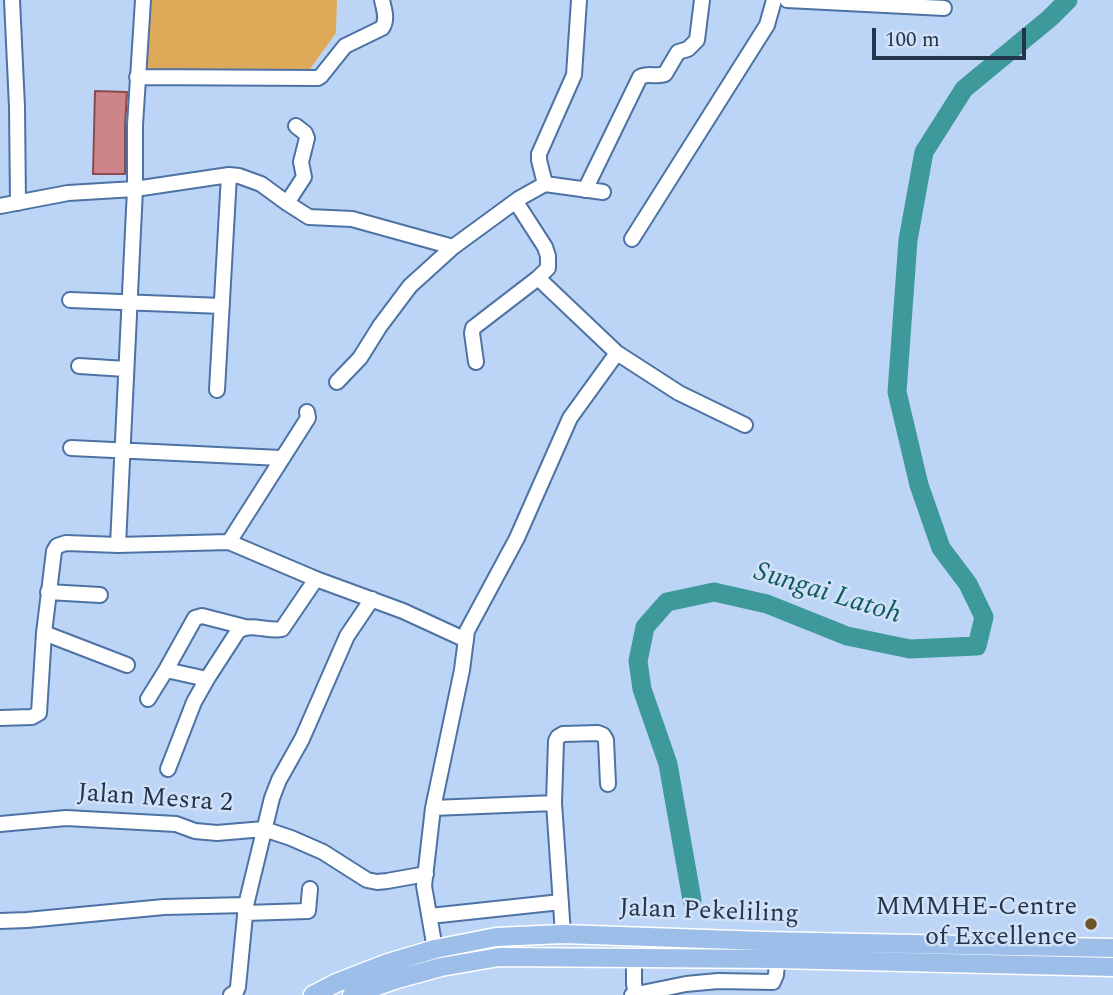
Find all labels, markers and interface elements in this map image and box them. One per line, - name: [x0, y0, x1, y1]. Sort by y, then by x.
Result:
- scale bar: [875, 14, 1029, 58]
- text: 100 m: [885, 24, 940, 56]
- water label: Sungai Latoh: [750, 557, 904, 633]
- street label: Jalan Mesra 2: [76, 779, 234, 821]
- place label: MMMHE-Centre of Excellence: [875, 893, 1077, 954]
- street label: Jalan Pekeliling: [619, 894, 799, 932]
- marker: MMMHE-Centre of Excellence: [1083, 916, 1099, 932]

